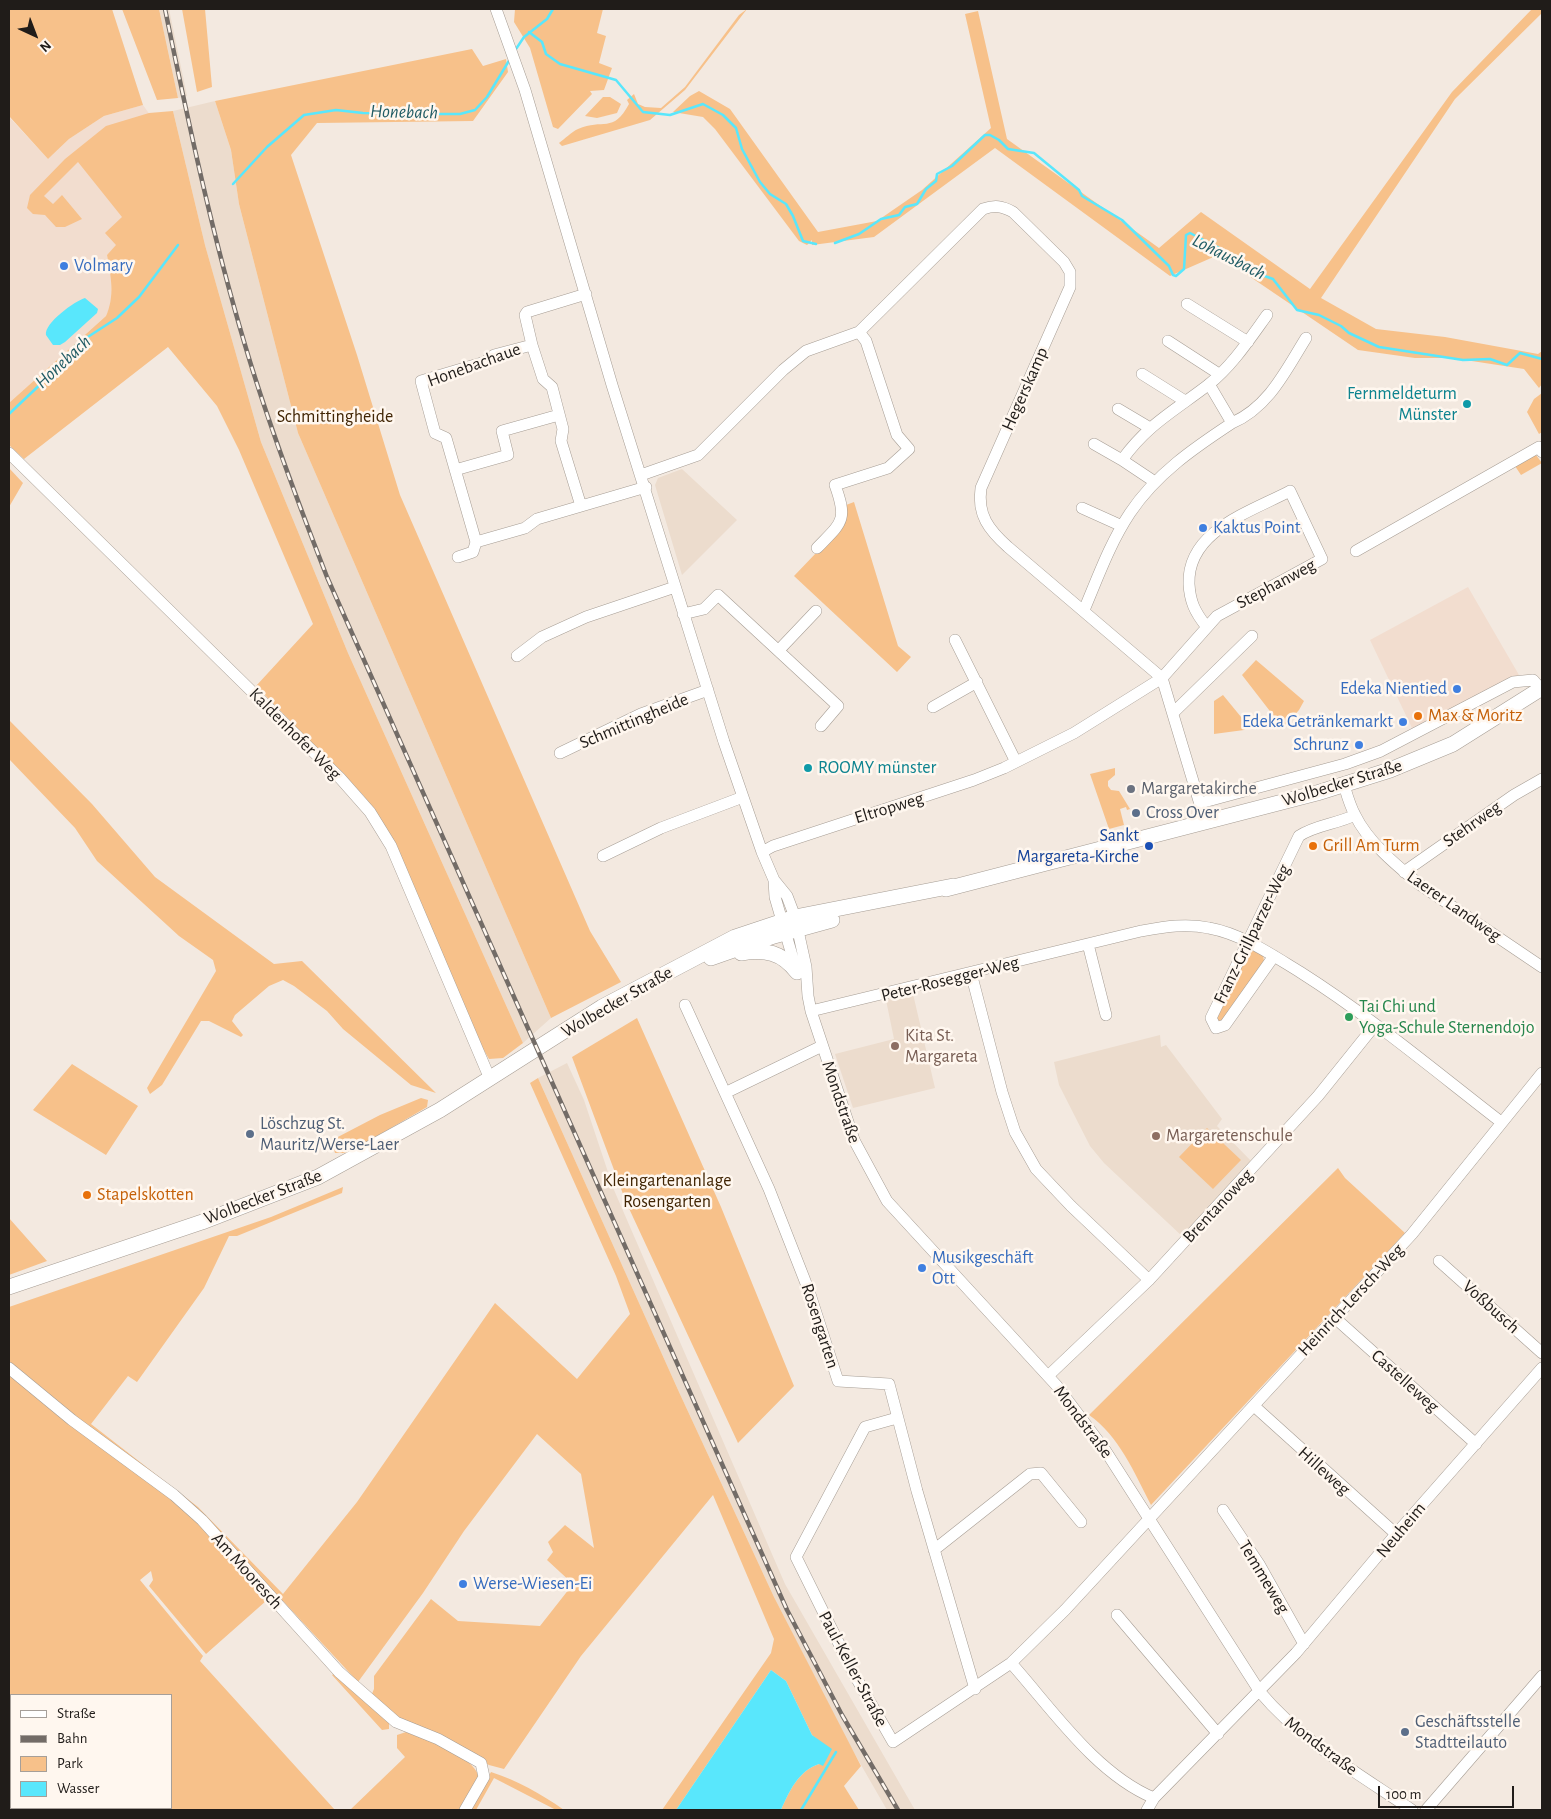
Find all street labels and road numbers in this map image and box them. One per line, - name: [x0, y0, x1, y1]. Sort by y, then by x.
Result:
- street label: Honebachaue: [424, 338, 524, 392]
- street label: Hegerskamp: [997, 344, 1053, 434]
- street label: Stephanweg: [1233, 554, 1319, 614]
- street label: Kaldenhofer Weg: [244, 683, 346, 785]
- street label: Schmittingheide: [576, 688, 692, 754]
- street label: Wolbecker Straße: [1279, 754, 1405, 812]
- street label: Eltropweg: [852, 787, 926, 829]
- street label: Stehrweg: [1439, 796, 1505, 852]
- street label: Franz-Grillparzer-Weg: [1209, 861, 1295, 1007]
- street label: Laerer Landweg: [1403, 866, 1505, 946]
- street label: Peter-Rosegger-Weg: [879, 951, 1021, 1007]
- street label: Wolbecker Straße: [558, 962, 676, 1042]
- street label: Mondstraße: [817, 1058, 865, 1146]
- street label: Brentanoweg: [1178, 1164, 1258, 1248]
- street label: Wolbecker Straße: [201, 1165, 325, 1229]
- street label: Heinrich-Lersch-Weg: [1293, 1239, 1409, 1361]
- street label: Voßbusch: [1458, 1276, 1524, 1338]
- street label: Rosengarten: [796, 1281, 844, 1371]
- street label: Castelleweg: [1367, 1345, 1443, 1417]
- street label: Mondstraße: [1049, 1381, 1117, 1463]
- street label: Hilleweg: [1294, 1442, 1354, 1500]
- street label: Neuheim: [1372, 1498, 1430, 1562]
- street label: Am Mooresch: [207, 1528, 287, 1614]
- street label: Temmeweg: [1234, 1536, 1294, 1618]
- street label: Paul-Keller-Straße: [813, 1607, 893, 1731]
- street label: Mondstraße: [1280, 1712, 1362, 1780]

